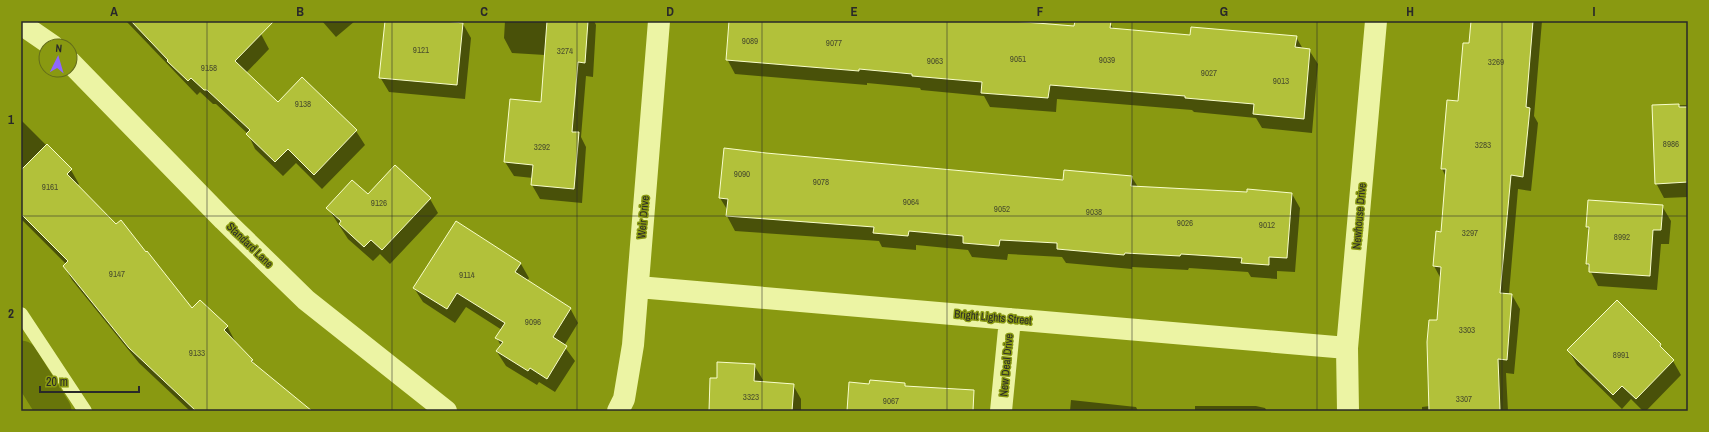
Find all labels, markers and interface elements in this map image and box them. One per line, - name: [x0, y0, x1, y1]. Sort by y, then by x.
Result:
- text: A: [110, 3, 118, 20]
- text: B: [296, 3, 304, 20]
- text: C: [480, 3, 488, 20]
- text: D: [666, 3, 674, 20]
- text: E: [850, 3, 858, 20]
- text: F: [1037, 3, 1044, 20]
- text: G: [1220, 3, 1228, 20]
- text: H: [1406, 3, 1414, 20]
- text: I: [1593, 3, 1596, 20]
- house number: 9089: [742, 35, 758, 47]
- house number: 9077: [826, 37, 842, 49]
- north arrow: [38, 38, 78, 78]
- text: N: [55, 41, 63, 55]
- house number: 9121: [413, 44, 429, 56]
- house number: 3274: [557, 45, 573, 57]
- house number: 9051: [1010, 53, 1026, 65]
- house number: 9039: [1099, 54, 1115, 66]
- house number: 9063: [927, 55, 943, 67]
- house number: 3269: [1488, 56, 1504, 68]
- house number: 9158: [201, 62, 217, 74]
- house number: 9027: [1201, 67, 1217, 79]
- house number: 9013: [1273, 75, 1289, 87]
- house number: 9138: [295, 98, 311, 110]
- text: 1: [8, 111, 14, 128]
- house number: 8986: [1663, 138, 1679, 150]
- house number: 3283: [1475, 139, 1491, 151]
- house number: 3292: [534, 141, 550, 153]
- house number: 9090: [734, 168, 750, 180]
- house number: 9078: [813, 176, 829, 188]
- house number: 9161: [42, 181, 58, 193]
- street label: Newhouse Drive: [1349, 182, 1369, 250]
- street label: Weir Drive: [634, 195, 652, 239]
- house number: 9064: [903, 196, 919, 208]
- house number: 9126: [371, 197, 387, 209]
- house number: 9052: [994, 203, 1010, 215]
- house number: 9038: [1086, 206, 1102, 218]
- house number: 9026: [1177, 217, 1193, 229]
- street label: Standard Lane: [224, 219, 276, 271]
- house number: 9012: [1259, 219, 1275, 231]
- house number: 3297: [1462, 227, 1478, 239]
- house number: 8992: [1614, 231, 1630, 243]
- house number: 9147: [109, 268, 125, 280]
- house number: 9114: [459, 269, 475, 281]
- text: 2: [8, 305, 14, 322]
- street label: Bright Lights Street: [954, 307, 1033, 327]
- house number: 9096: [525, 316, 541, 328]
- house number: 3303: [1459, 324, 1475, 336]
- street label: New Deal Drive: [996, 333, 1016, 397]
- house number: 9133: [189, 347, 205, 359]
- house number: 8991: [1613, 349, 1629, 361]
- scale bar: [40, 368, 139, 394]
- text: 20 m: [46, 374, 68, 390]
- house number: 3323: [743, 391, 759, 403]
- house number: 3307: [1456, 393, 1472, 405]
- house number: 9067: [883, 395, 899, 407]

